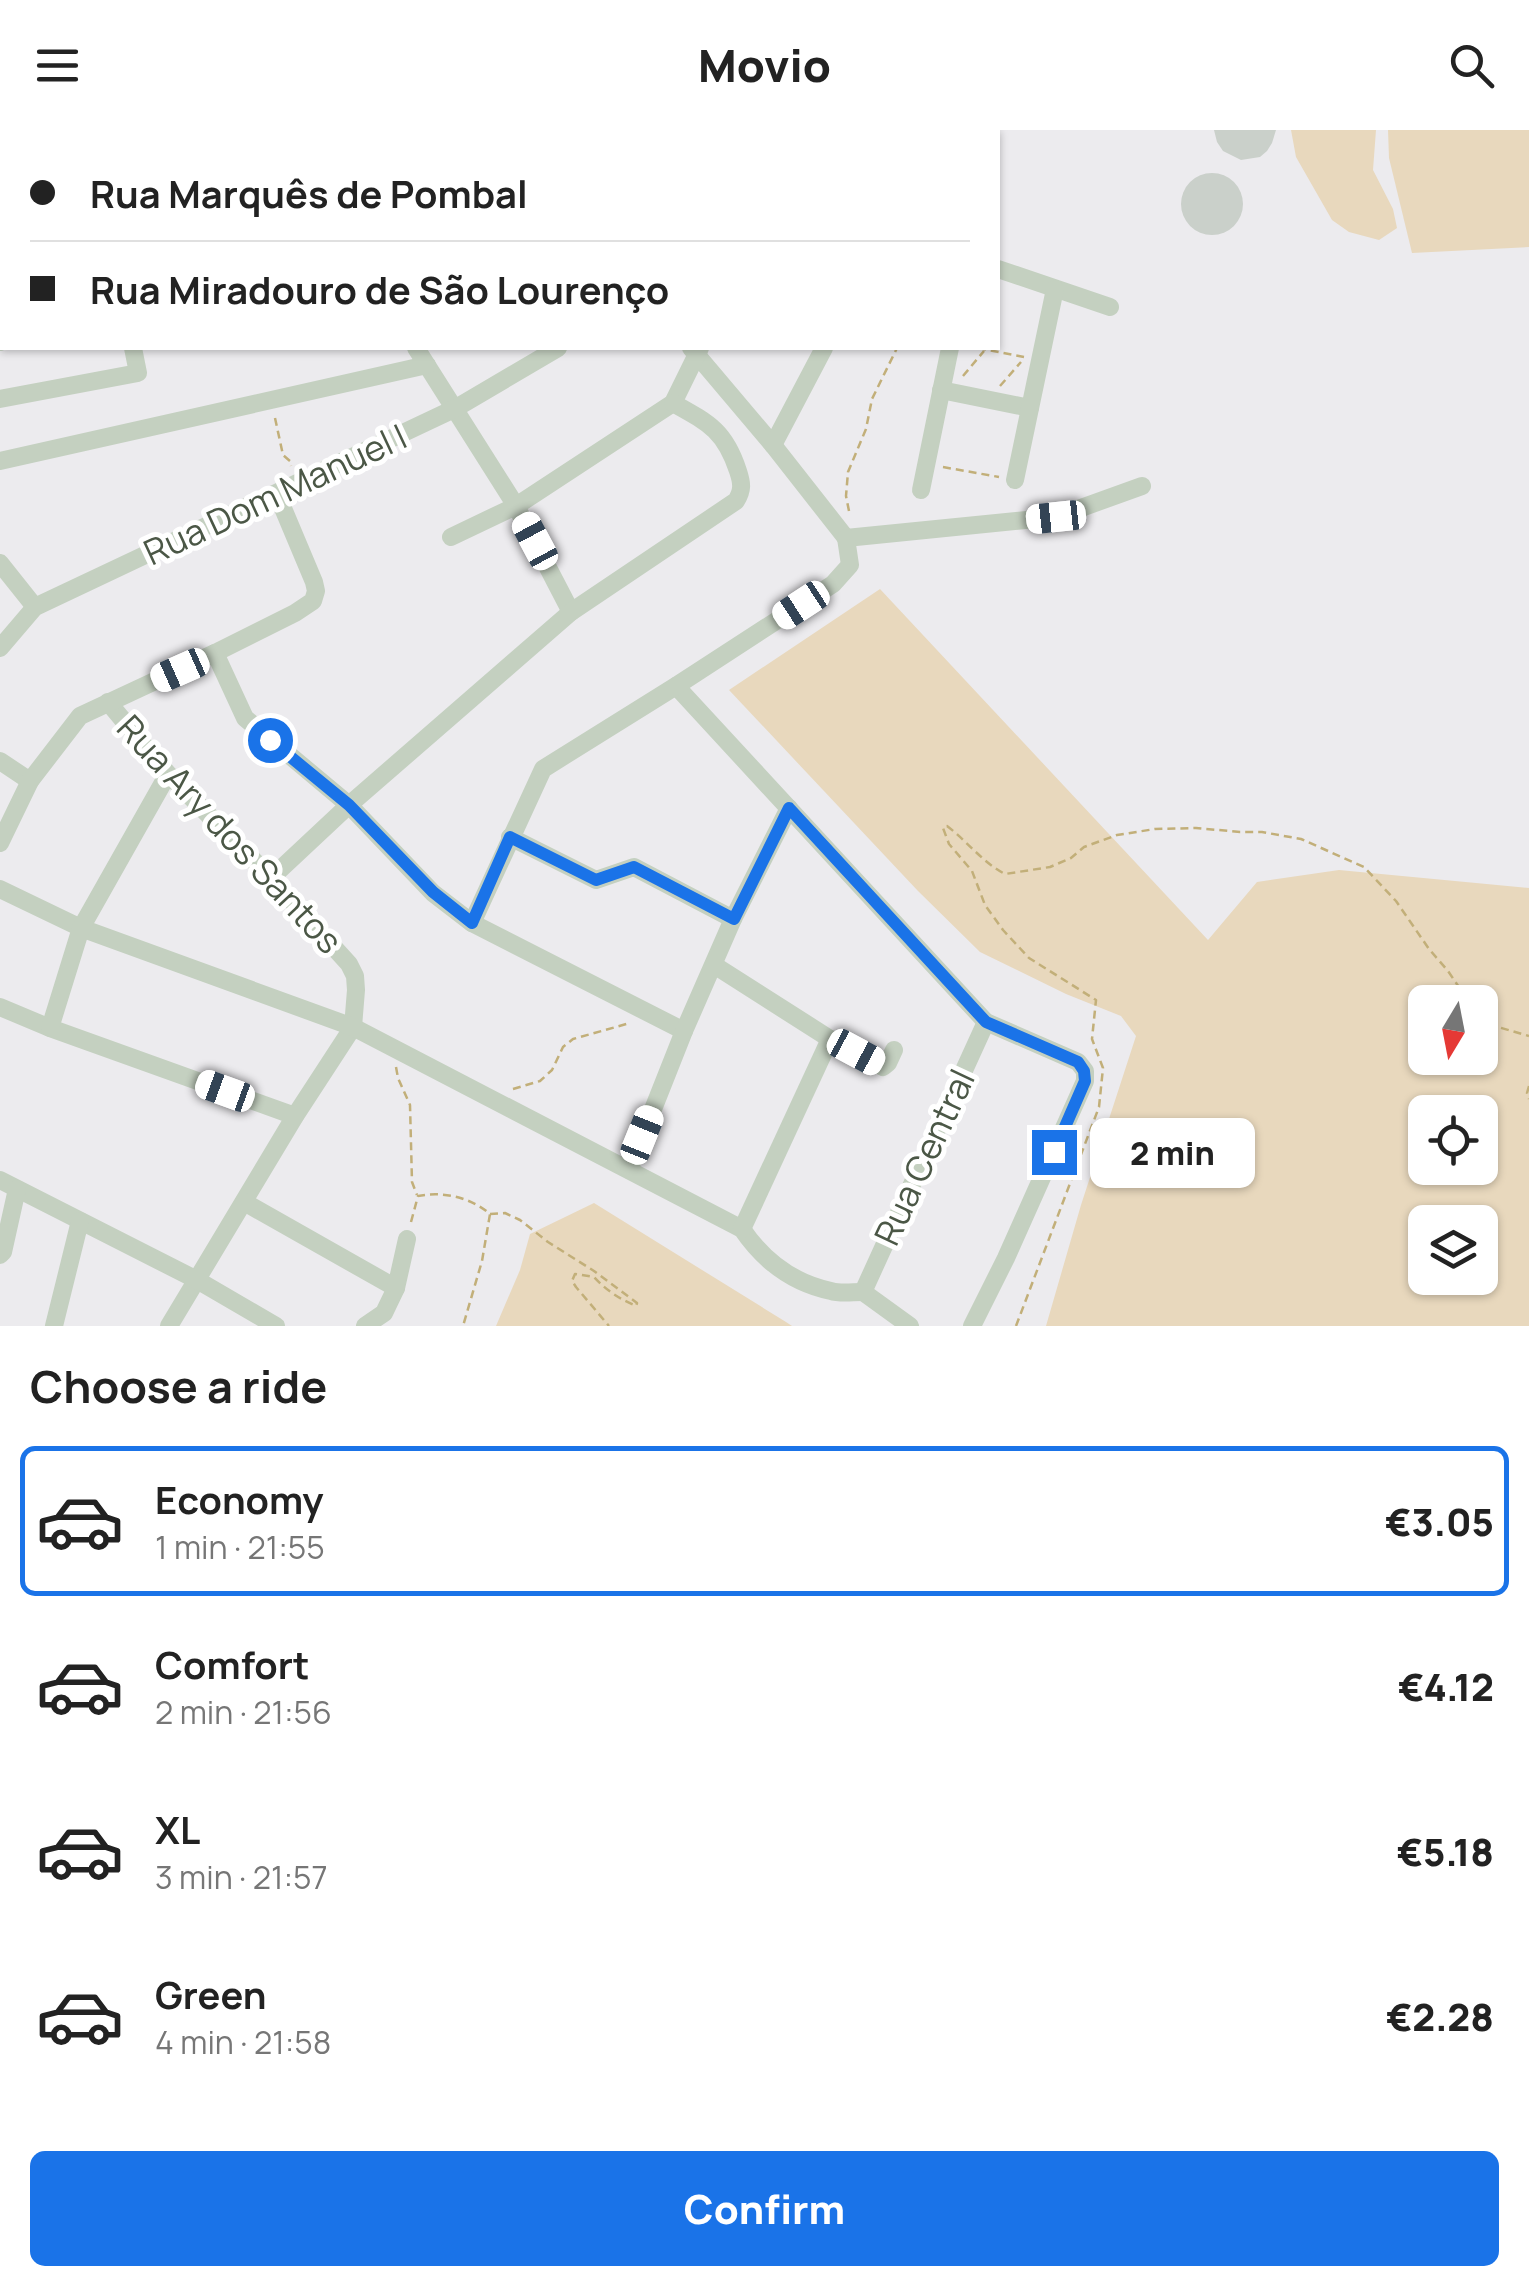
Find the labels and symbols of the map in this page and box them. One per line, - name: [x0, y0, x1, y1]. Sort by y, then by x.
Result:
- street label: Rua Dom Manuel I: [136, 412, 414, 576]
- car: [1025, 499, 1087, 535]
- car: [508, 507, 562, 575]
- car: [768, 576, 834, 634]
- car: [146, 644, 214, 696]
- street label: Rua Ary dos Santos: [107, 704, 353, 964]
- route start: [248, 718, 293, 763]
- north arrow: [1408, 985, 1498, 1075]
- car: [822, 1025, 890, 1079]
- street label: Rua Central: [862, 1061, 986, 1253]
- car: [192, 1067, 258, 1115]
- car: [617, 1102, 667, 1168]
- callout: 2 min: [1089, 1117, 1254, 1187]
- route end: [1032, 1130, 1077, 1175]

